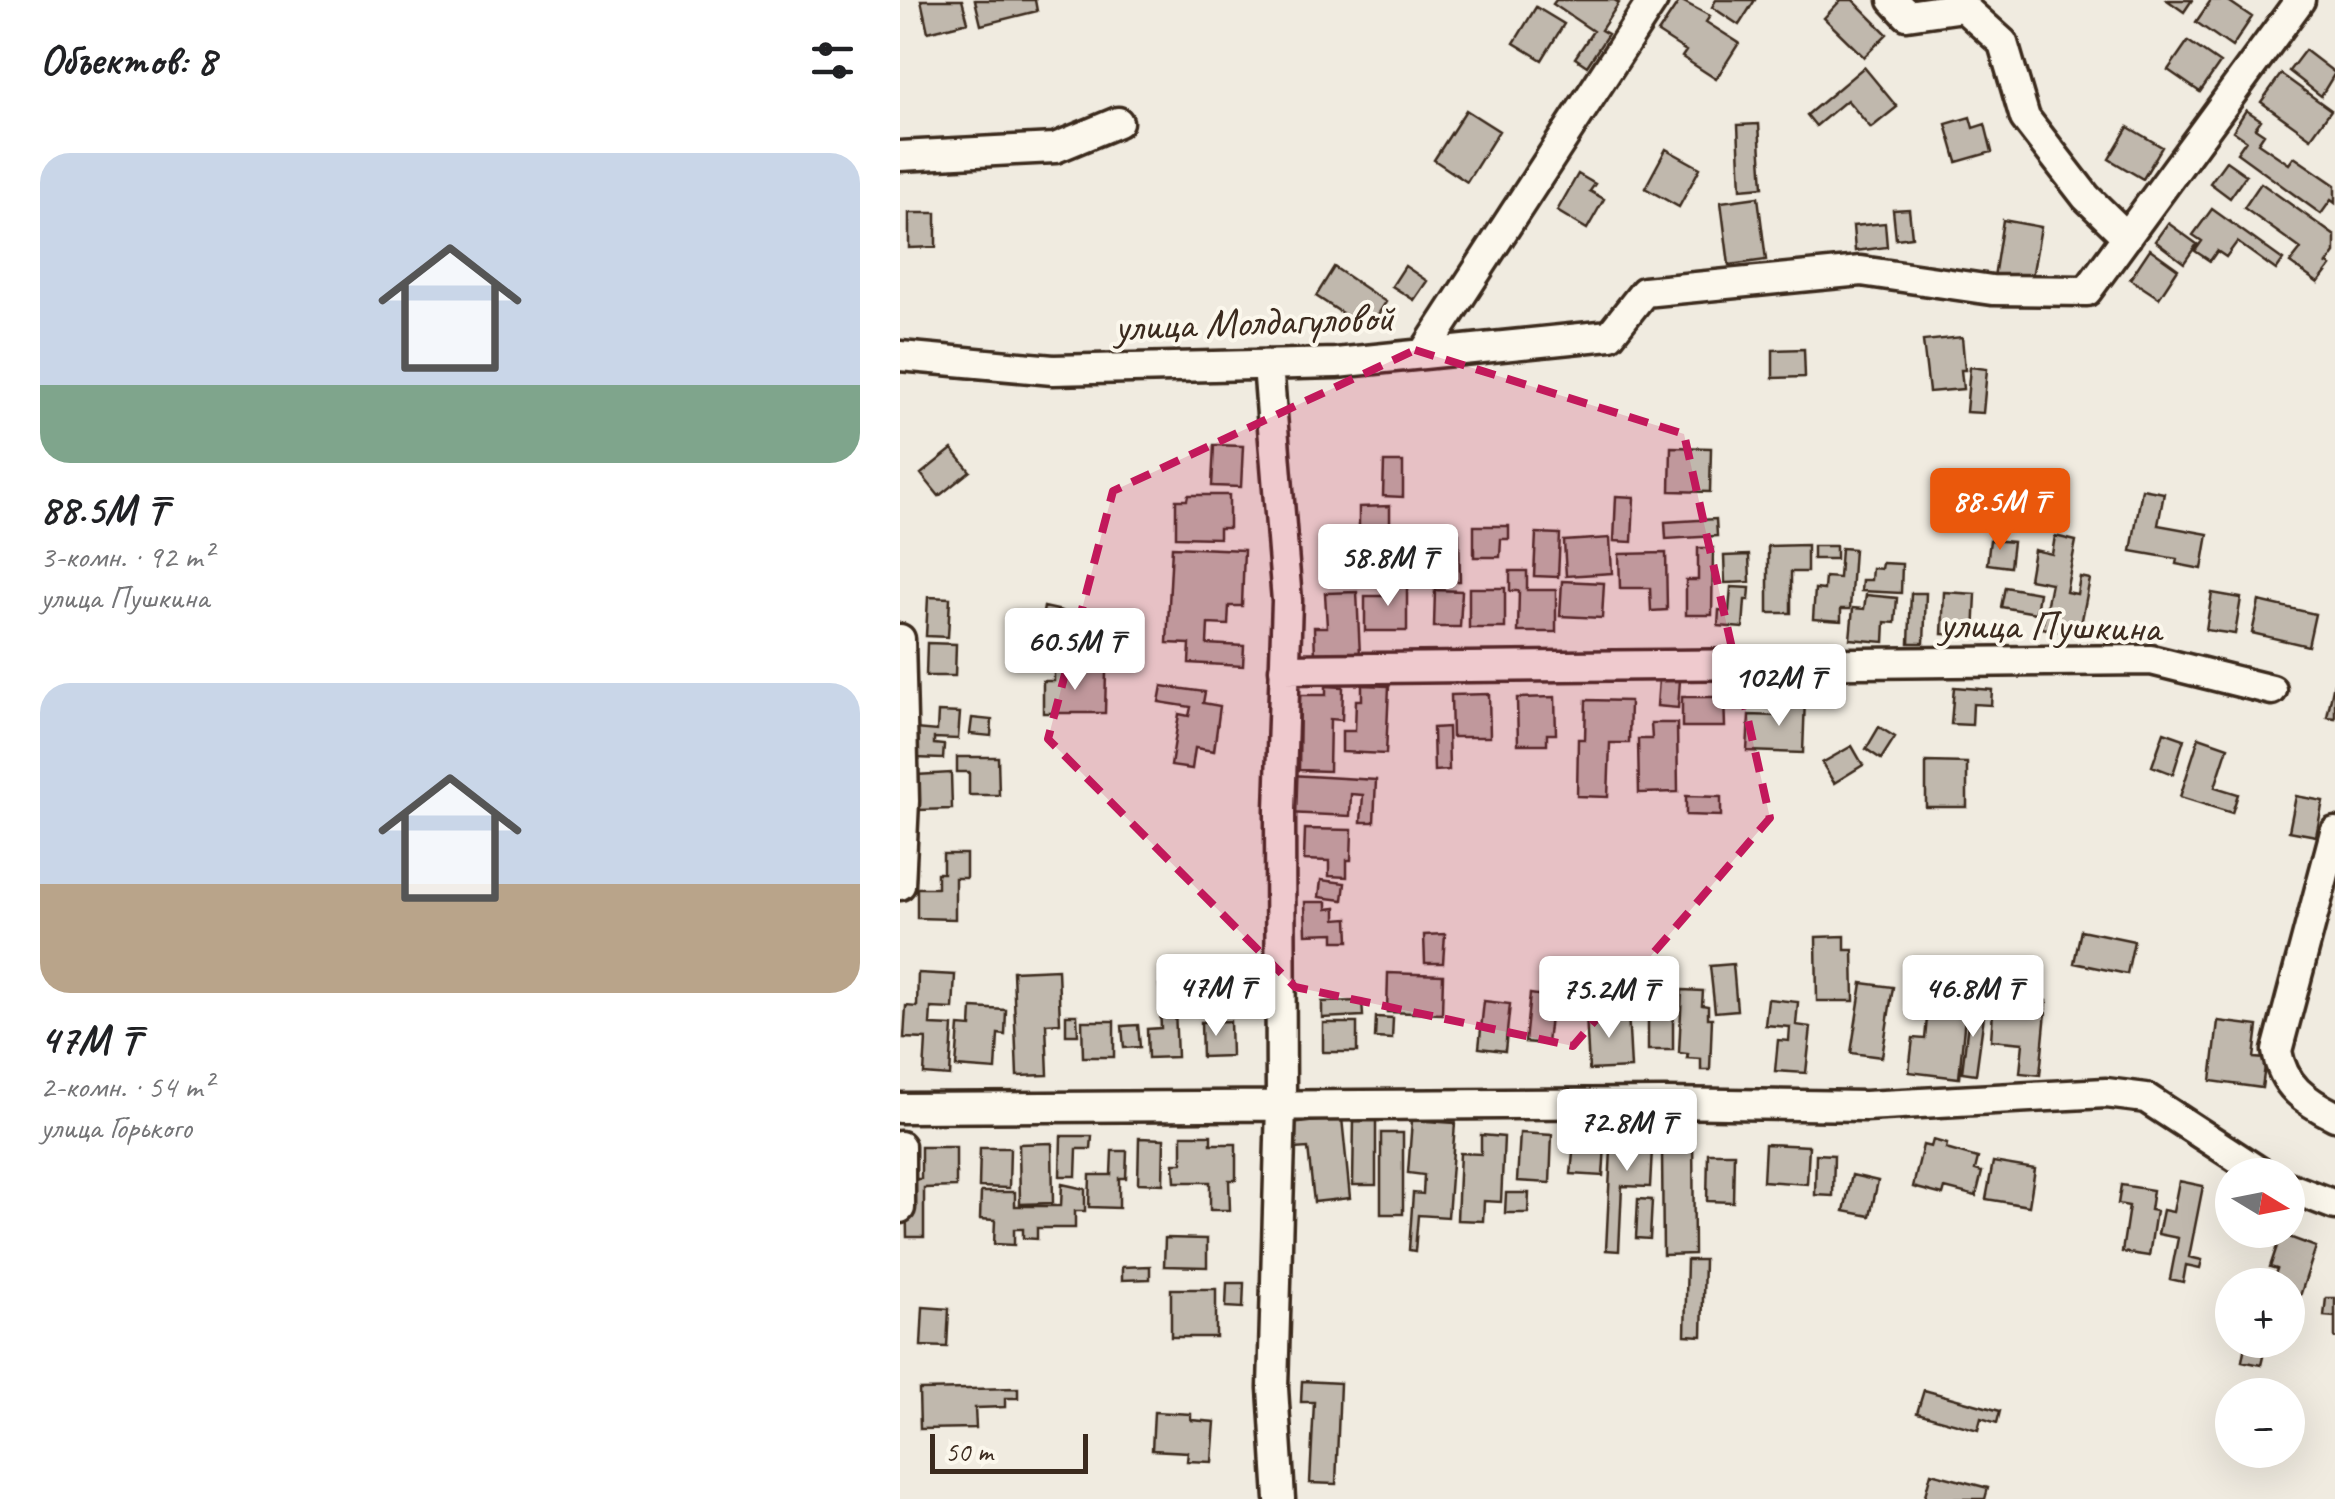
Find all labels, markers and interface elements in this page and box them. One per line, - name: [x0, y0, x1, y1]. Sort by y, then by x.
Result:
- icon: filters: [805, 33, 860, 88]
- text: Объектов: 8: [40, 34, 216, 87]
- icon: home: [360, 218, 540, 398]
- street label: улица Молдагуловой: [1110, 291, 1397, 353]
- pin: 88.5M ₸: [1908, 468, 2092, 553]
- text: 88.5M ₸: [1952, 480, 2048, 521]
- text: 88.5M ₸: [40, 483, 166, 536]
- pin: 58.8M ₸: [1296, 524, 1480, 609]
- text: 3-комн. · 92 m²: [40, 536, 212, 577]
- text: 58.8M ₸: [1340, 536, 1436, 577]
- text: улица Пушкина: [40, 577, 209, 618]
- street label: улица Пушкина: [1936, 598, 2165, 654]
- pin: 60.5M ₸: [983, 608, 1167, 693]
- text: 60.5M ₸: [1027, 620, 1123, 661]
- pin: 102M ₸: [1698, 644, 1860, 729]
- text: 102M ₸: [1734, 656, 1824, 697]
- icon: home: [360, 748, 540, 928]
- pin: 47M ₸: [1146, 954, 1286, 1039]
- pin: 46.8M ₸: [1881, 955, 2065, 1040]
- pin: 75.2M ₸: [1517, 956, 1701, 1041]
- text: 47M ₸: [1178, 966, 1254, 1007]
- text: 46.8M ₸: [1925, 967, 2021, 1008]
- text: 75.2M ₸: [1561, 968, 1657, 1009]
- text: 47M ₸: [40, 1013, 139, 1066]
- text: 2-комн. · 54 m²: [40, 1066, 212, 1107]
- pin: 72.8M ₸: [1535, 1089, 1719, 1174]
- text: 72.8M ₸: [1579, 1101, 1675, 1142]
- text: улица Горького: [40, 1107, 192, 1148]
- north arrow: [2215, 1158, 2305, 1248]
- map controls: [2215, 1158, 2305, 1468]
- button: +: [2215, 1268, 2305, 1358]
- button: −: [2215, 1378, 2305, 1468]
- scale bar: [930, 1429, 1088, 1474]
- text: 50 m: [945, 1434, 993, 1469]

